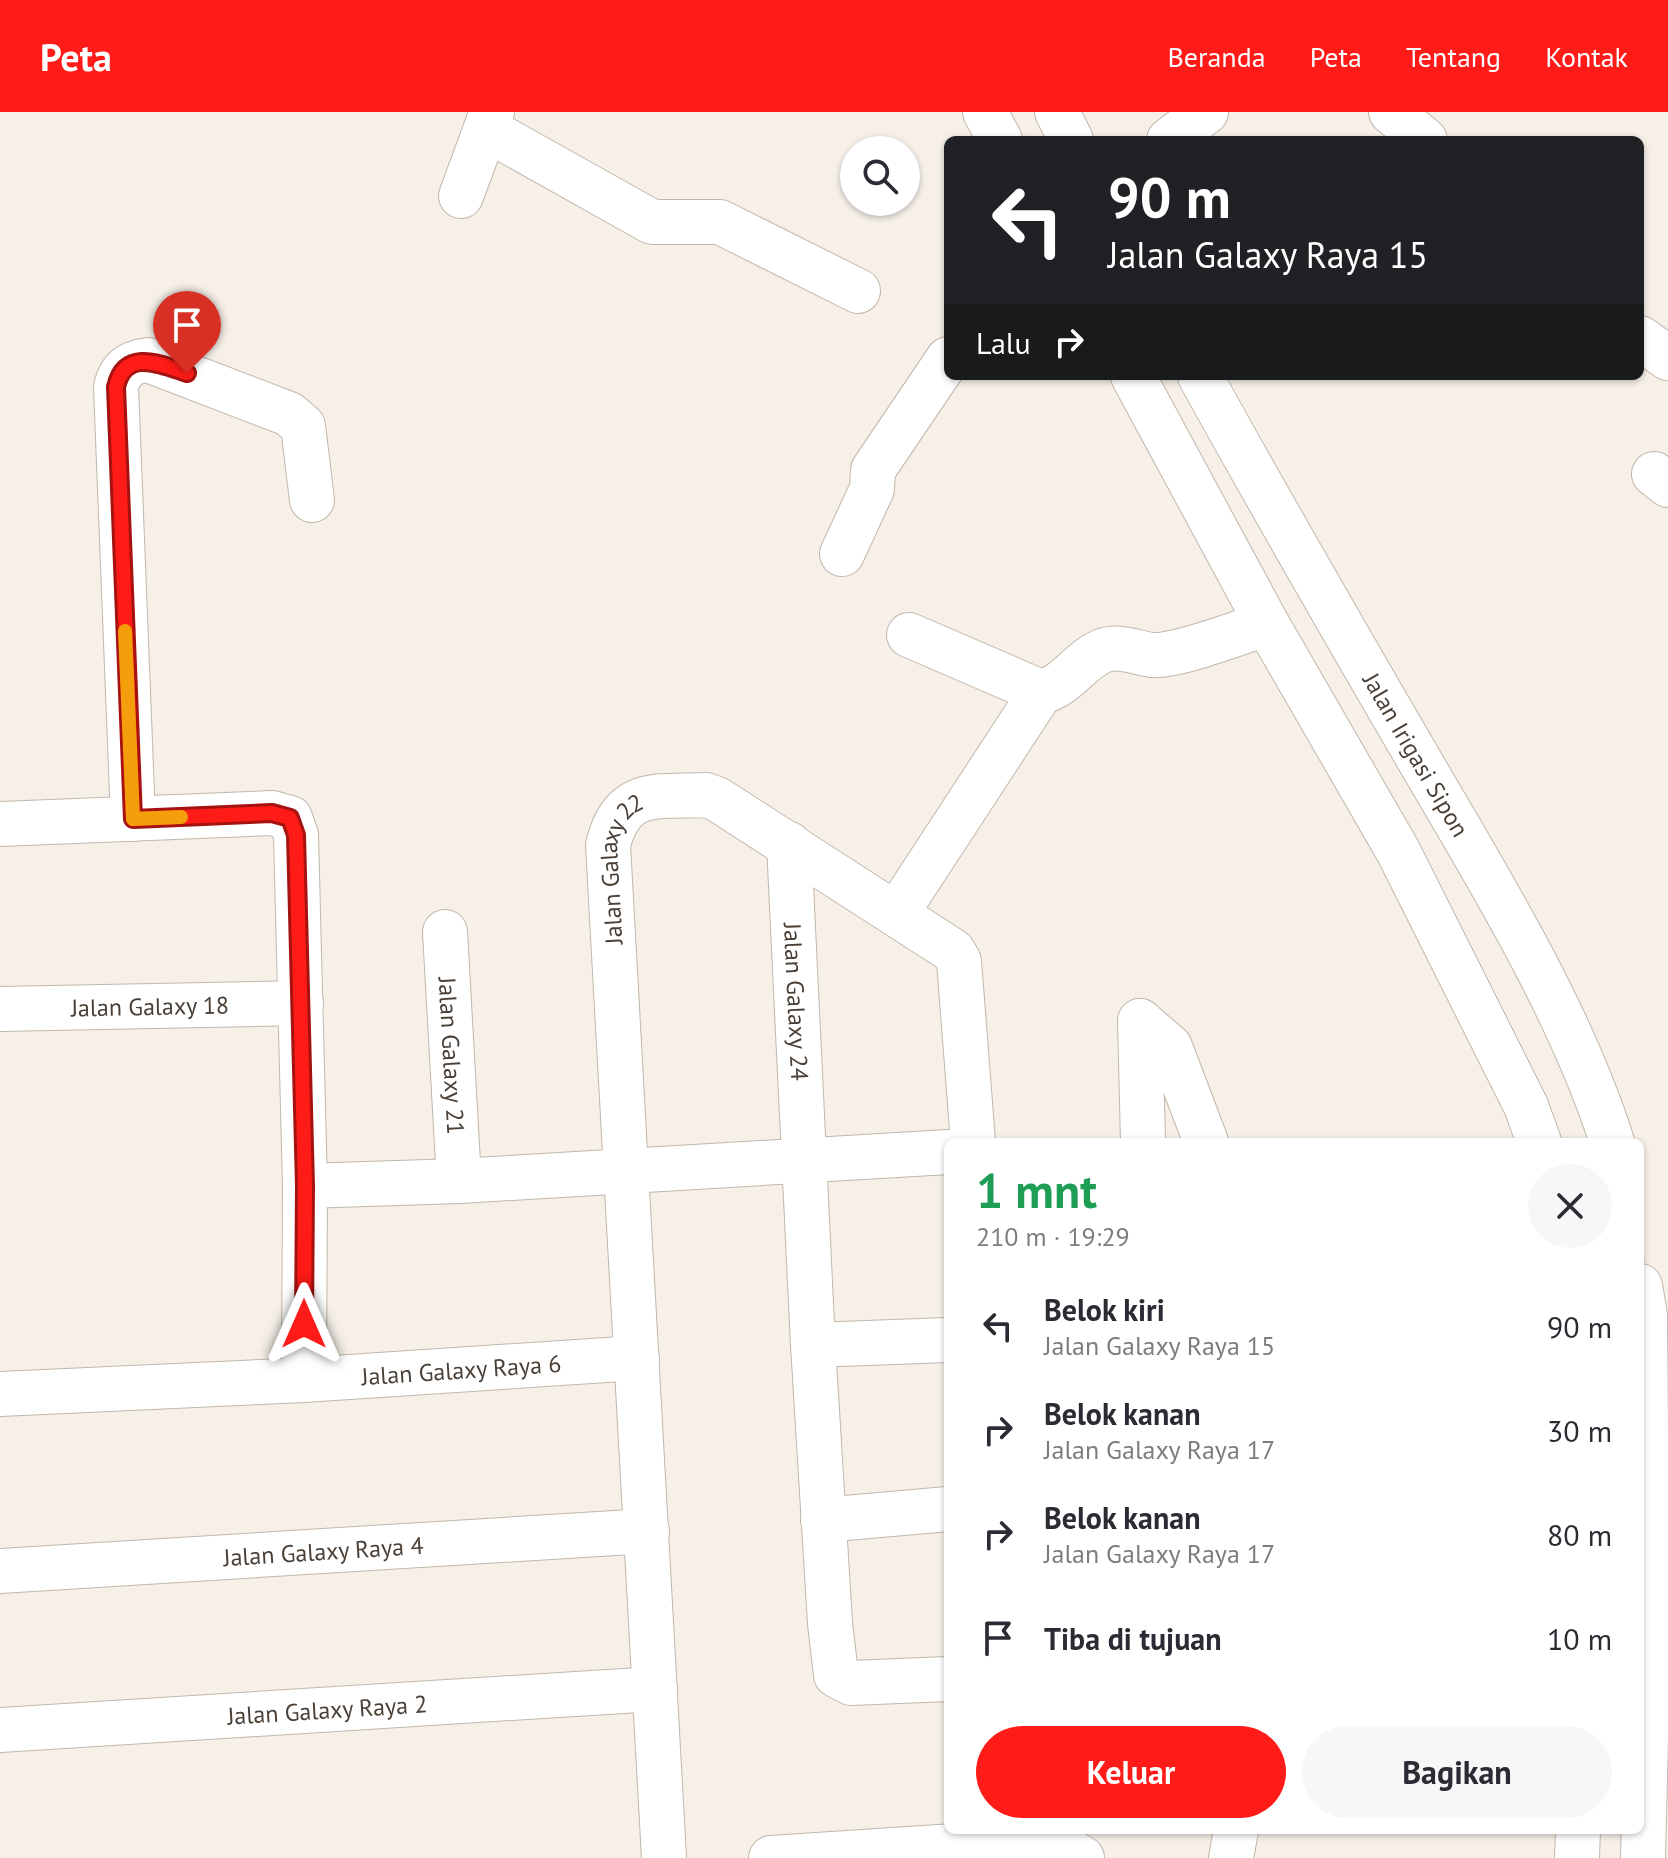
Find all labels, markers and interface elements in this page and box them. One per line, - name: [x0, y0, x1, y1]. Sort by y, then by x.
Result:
- text: Peta: [40, 32, 112, 81]
- text: Beranda: [1167, 38, 1266, 75]
- text: Peta: [1310, 38, 1362, 75]
- text: Tentang: [1406, 38, 1501, 75]
- text: Kontak: [1545, 38, 1628, 75]
- map controls: [840, 136, 920, 216]
- button: search: [840, 136, 920, 216]
- text: 90 m: [1108, 161, 1231, 233]
- icon: left: [976, 168, 1080, 272]
- text: Jalan Galaxy Raya 15: [1108, 231, 1428, 278]
- pin: [153, 291, 221, 373]
- icon: arrive: [165, 303, 209, 347]
- icon: right: [1047, 320, 1091, 364]
- text: Lalu: [976, 323, 1031, 362]
- street label: Jalan Irigasi Sipon: [1356, 666, 1476, 842]
- street label: Jalan Galaxy 22: [592, 786, 648, 946]
- street label: Jalan Galaxy 24: [777, 921, 816, 1081]
- street label: Jalan Galaxy 21: [432, 975, 472, 1136]
- street label: Jalan Galaxy 18: [70, 989, 229, 1023]
- text: 1 mnt: [976, 1159, 1097, 1221]
- button: close: [1528, 1164, 1612, 1248]
- text: 210 m · 19:29: [976, 1220, 1130, 1253]
- position arrow: [262, 1282, 346, 1366]
- text: Belok kiri: [1044, 1290, 1165, 1329]
- icon: left: [976, 1304, 1020, 1348]
- text: 90 m: [1547, 1307, 1612, 1346]
- text: Jalan Galaxy Raya 15: [1044, 1329, 1275, 1362]
- street label: Jalan Galaxy Raya 6: [359, 1348, 562, 1392]
- text: Belok kanan: [1044, 1394, 1201, 1433]
- icon: right: [976, 1408, 1020, 1452]
- text: 30 m: [1547, 1411, 1612, 1450]
- text: Jalan Galaxy Raya 17: [1044, 1433, 1275, 1466]
- text: Belok kanan: [1044, 1498, 1201, 1537]
- icon: right: [976, 1512, 1020, 1556]
- text: 80 m: [1547, 1515, 1612, 1554]
- street label: Jalan Galaxy Raya 4: [221, 1529, 424, 1573]
- text: Jalan Galaxy Raya 17: [1044, 1537, 1275, 1570]
- icon: arrive: [976, 1616, 1020, 1660]
- text: Tiba di tujuan: [1044, 1619, 1222, 1658]
- text: 10 m: [1547, 1619, 1612, 1658]
- street label: Jalan Galaxy Raya 2: [225, 1688, 428, 1731]
- button: Keluar: [976, 1726, 1286, 1818]
- button: Bagikan: [1302, 1726, 1612, 1818]

